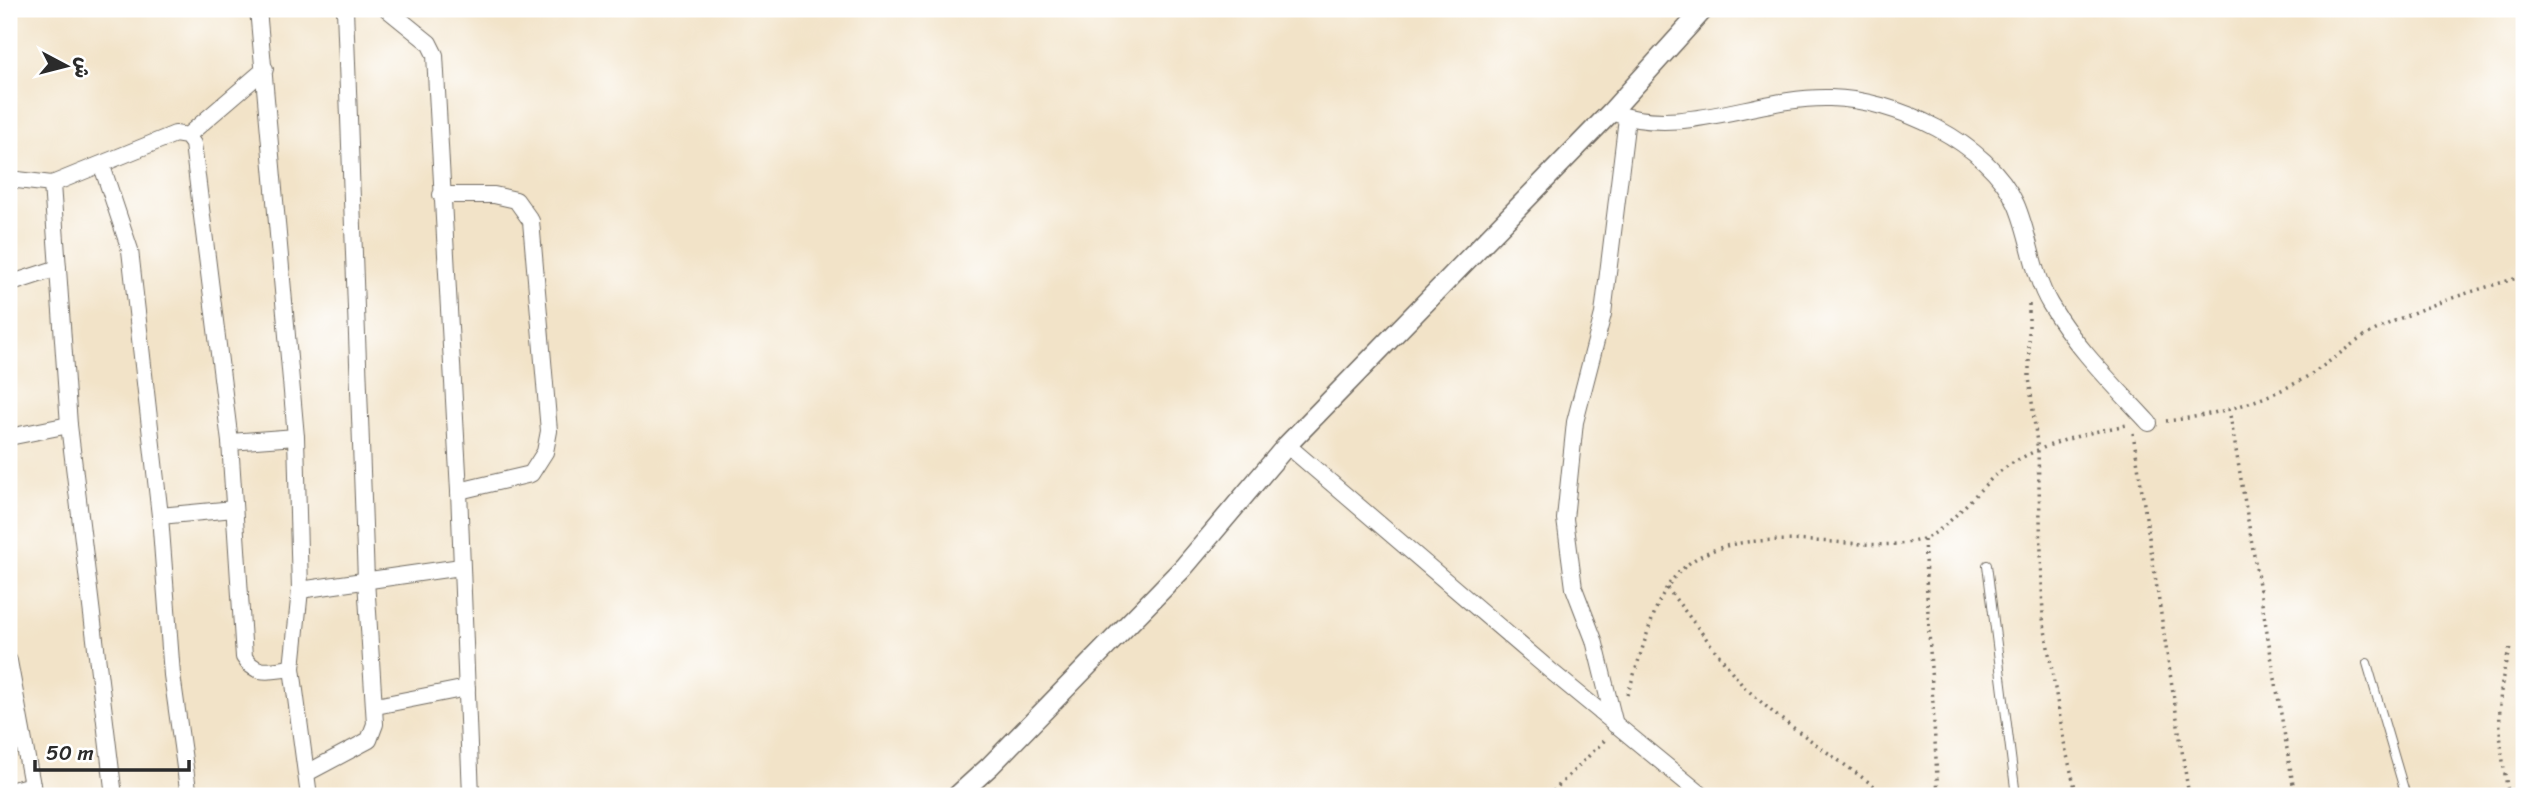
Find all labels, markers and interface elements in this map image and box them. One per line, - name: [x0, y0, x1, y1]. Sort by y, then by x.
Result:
- north arrow: [32, 32, 102, 102]
- text: ش: [65, 56, 100, 80]
- scale bar: [35, 728, 189, 772]
- text: 50 m: [46, 734, 94, 772]

